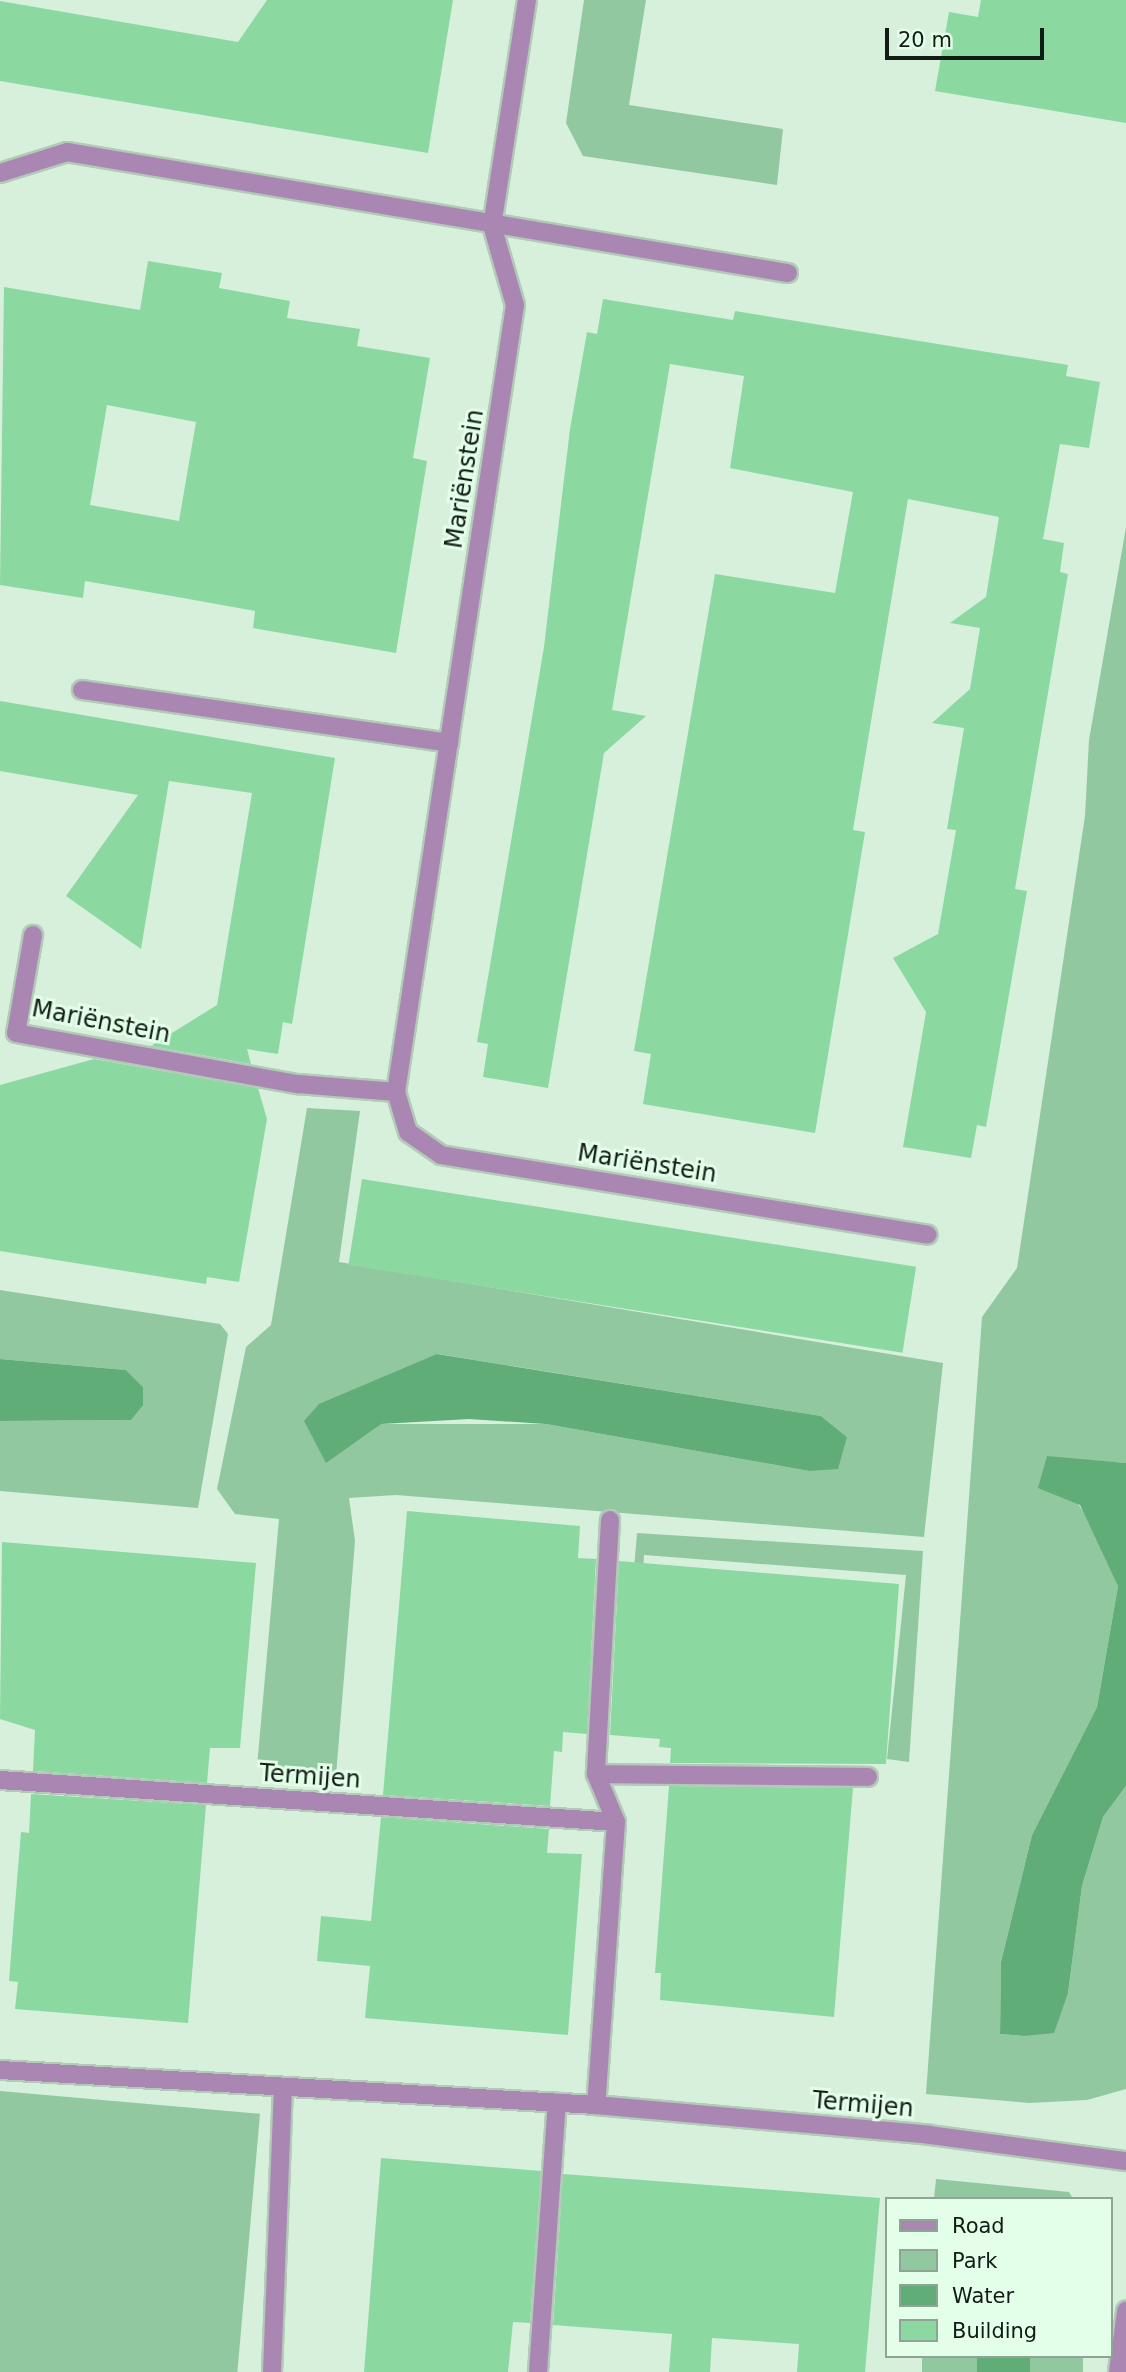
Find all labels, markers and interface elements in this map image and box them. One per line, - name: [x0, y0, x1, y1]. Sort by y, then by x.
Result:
- scale bar: [888, 14, 1047, 58]
- text: 20 m: [898, 28, 952, 52]
- street label: Mariënstein: [440, 407, 490, 551]
- street label: Mariënstein: [29, 994, 173, 1050]
- street label: Mariënstein: [575, 1139, 719, 1189]
- street label: Termijen: [258, 1759, 362, 1795]
- street label: Termijen: [811, 2086, 915, 2124]
- legend: [884, 2197, 1112, 2358]
- text: Road: [952, 2214, 1005, 2238]
- text: Park: [952, 2249, 997, 2273]
- text: Water: [952, 2284, 1014, 2308]
- text: Building: [952, 2319, 1037, 2343]

